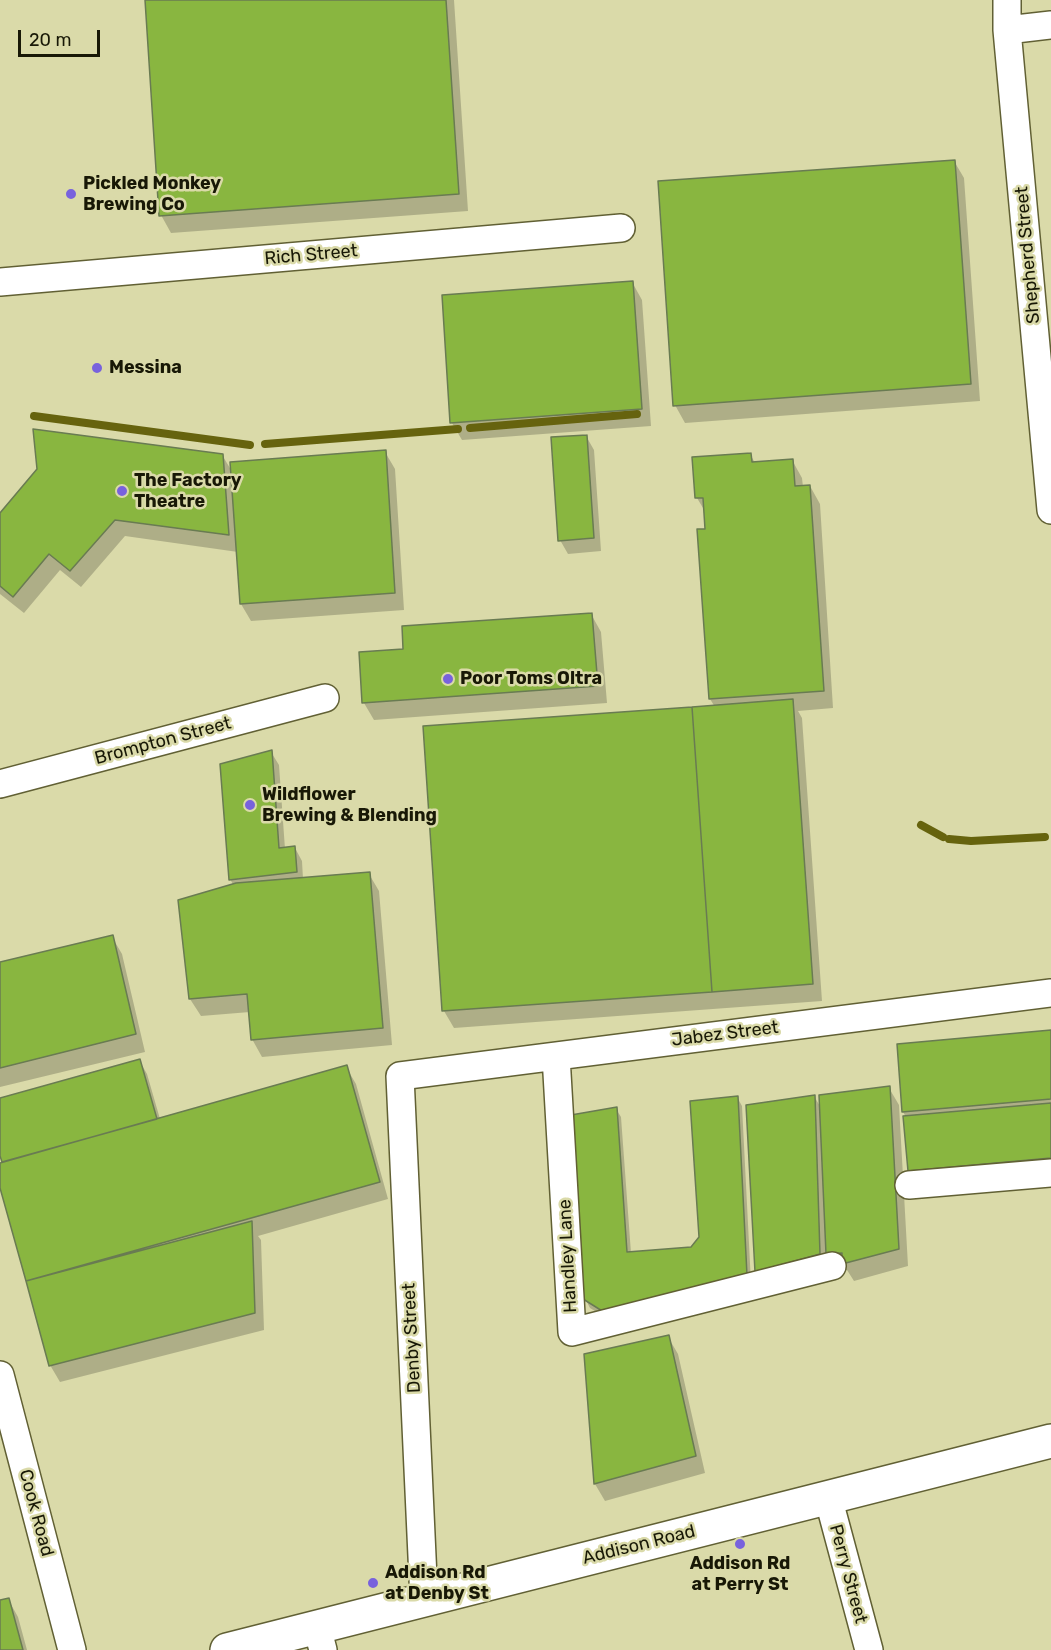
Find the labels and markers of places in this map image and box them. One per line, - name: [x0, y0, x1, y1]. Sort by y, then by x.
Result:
- place label: Pickled Monkey Brewing Co: [83, 173, 221, 216]
- marker: Pickled Monkey Brewing Co: [64, 187, 78, 201]
- place label: Messina: [109, 357, 182, 379]
- marker: Messina: [90, 361, 104, 375]
- place label: The Factory Theatre: [134, 470, 242, 512]
- marker: The Factory Theatre: [115, 484, 129, 498]
- place label: Poor Toms Oltra: [460, 668, 602, 690]
- marker: Poor Toms Oltra: [441, 672, 455, 686]
- place label: Wildflower Brewing & Blending: [262, 784, 437, 826]
- marker: Wildflower Brewing & Blending: [243, 798, 257, 812]
- marker: Addison Rd at Perry St: [733, 1537, 747, 1551]
- place label: Addison Rd at Perry St: [690, 1553, 790, 1596]
- place label: Addison Rd at Denby St: [385, 1562, 489, 1604]
- marker: Addison Rd at Denby St: [366, 1576, 380, 1590]

